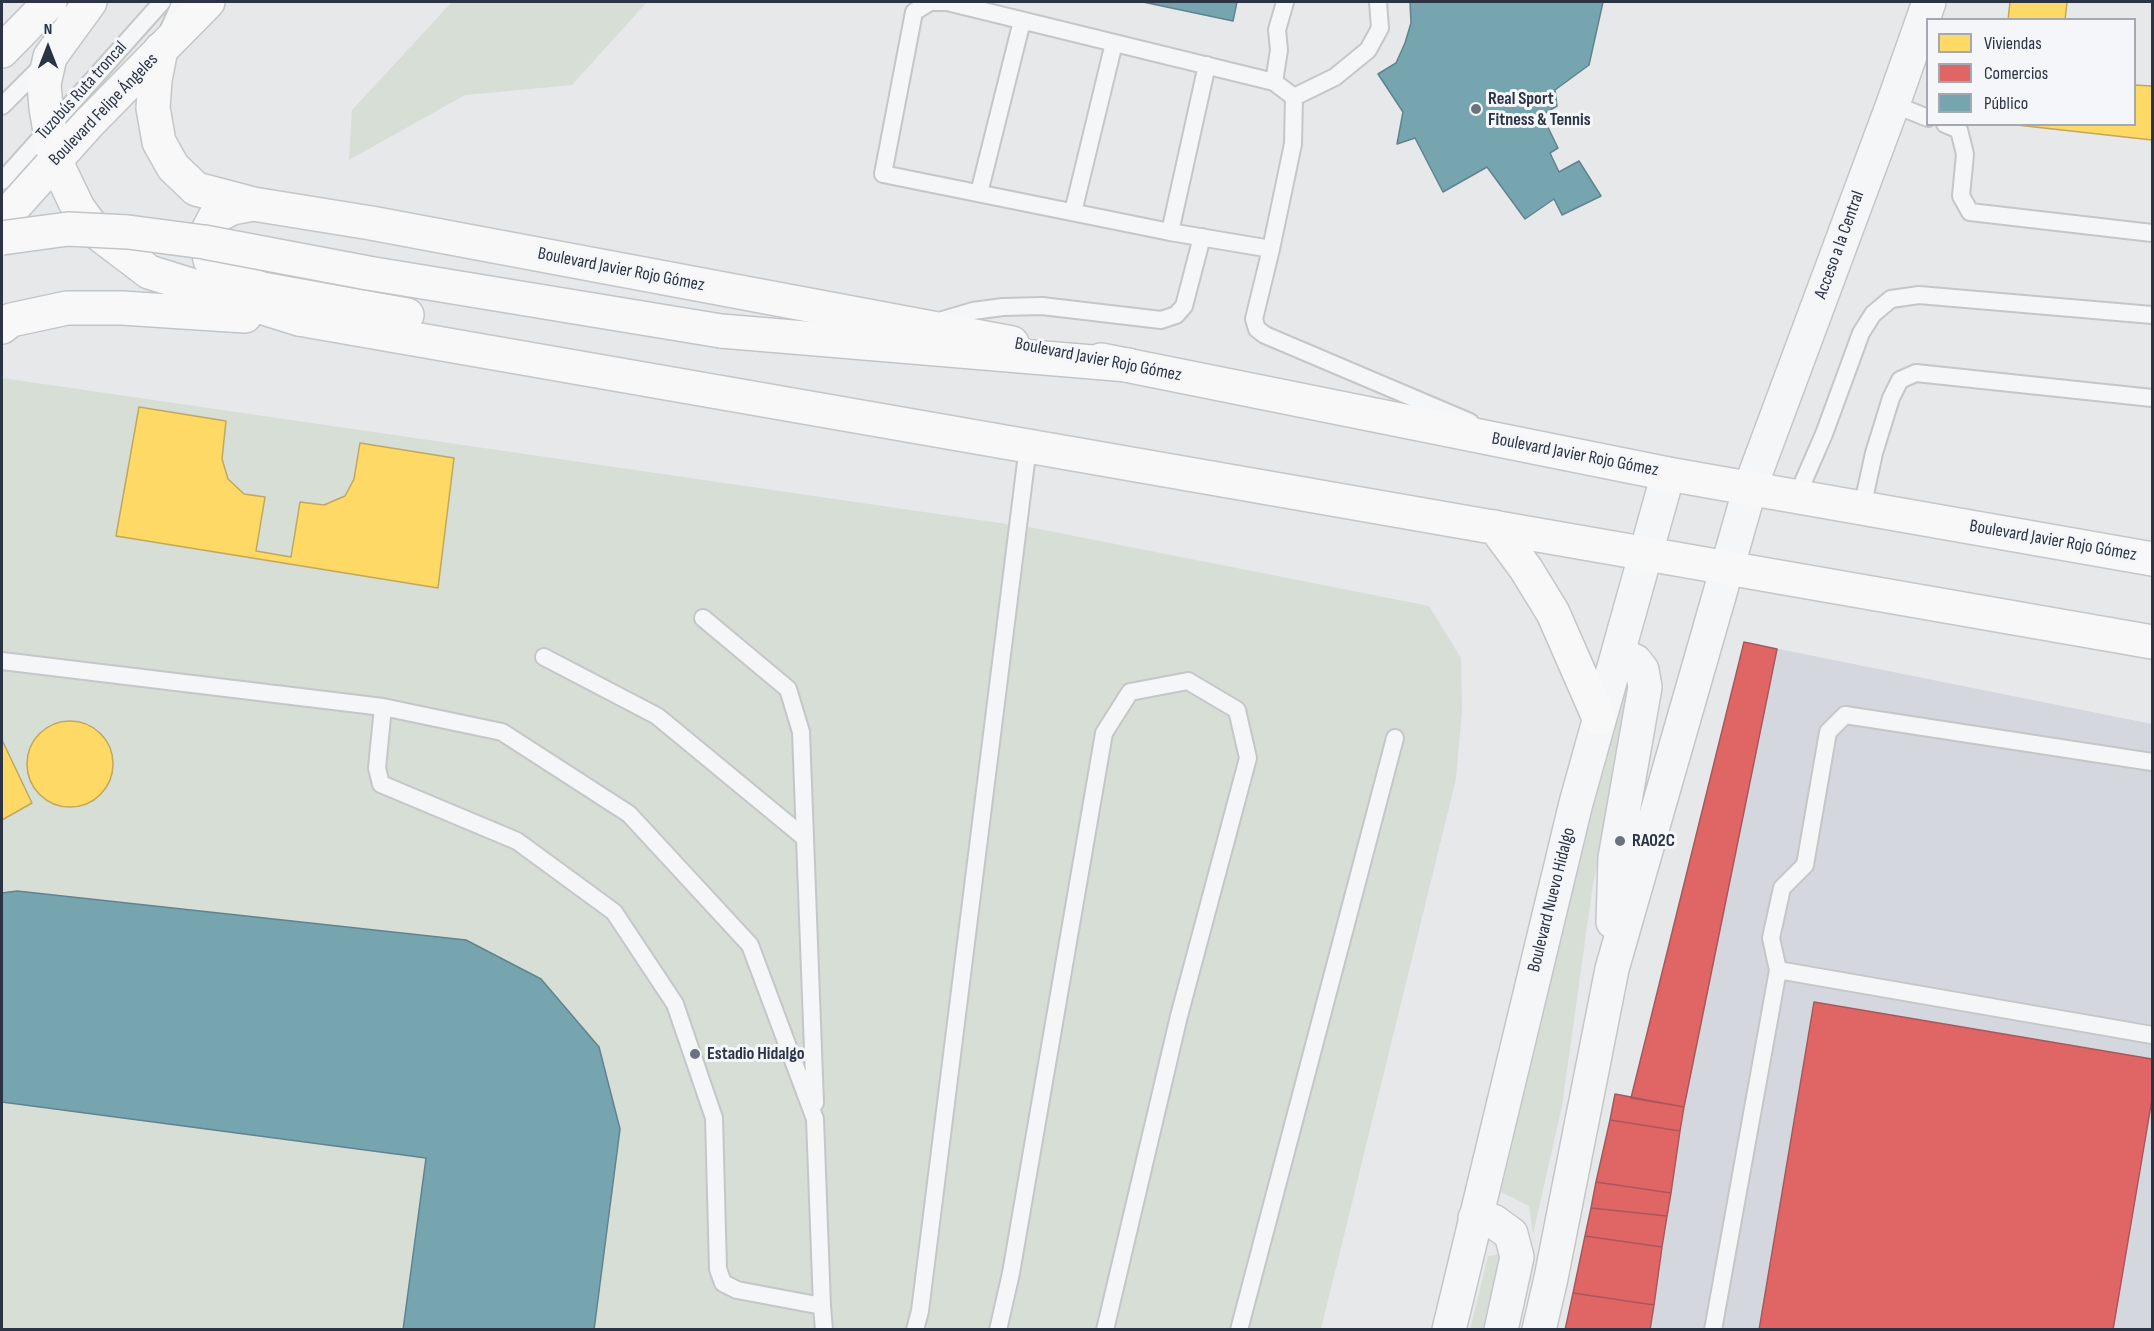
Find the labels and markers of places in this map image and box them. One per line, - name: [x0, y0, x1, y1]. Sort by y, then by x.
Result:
- place label: Real Sport Fitness & Tennis: [1488, 88, 1591, 130]
- marker: Real Sport Fitness & Tennis: [1469, 102, 1483, 116]
- place label: RA02C: [1632, 830, 1675, 852]
- marker: RA02C: [1613, 834, 1627, 848]
- place label: Estadio Hidalgo: [707, 1043, 805, 1065]
- marker: Estadio Hidalgo: [688, 1047, 702, 1061]

